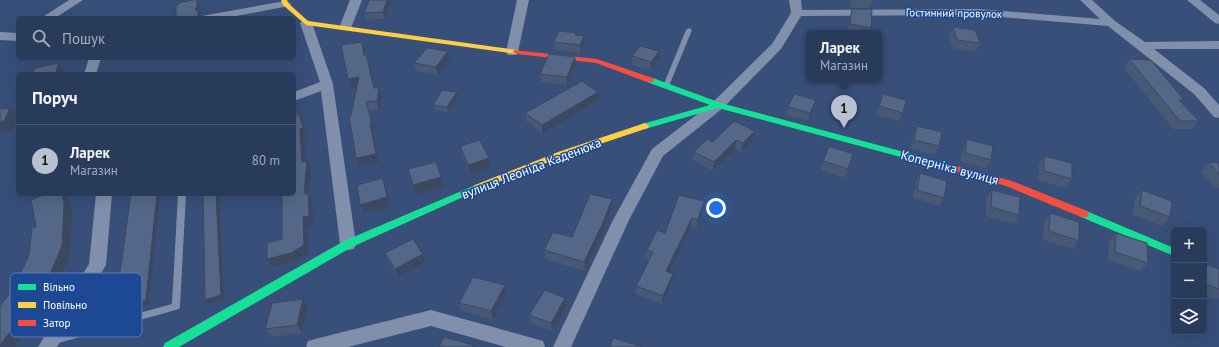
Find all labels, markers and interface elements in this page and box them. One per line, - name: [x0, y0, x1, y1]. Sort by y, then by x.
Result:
- street label: Гостинний провулок: [906, 5, 1003, 21]
- search box: [16, 16, 296, 60]
- icon: search: [30, 27, 52, 49]
- text: Пошук: [62, 29, 105, 48]
- popup: [806, 30, 882, 82]
- text: Ларек: [820, 38, 860, 57]
- text: Магазин: [820, 57, 868, 74]
- text: Поруч: [32, 87, 78, 109]
- pin: 1: [831, 95, 857, 128]
- street label: вулиця Леоніда Каденюка: [459, 134, 604, 203]
- text: Ларек: [70, 143, 110, 162]
- street label: Коперніка вулиця: [899, 146, 1001, 189]
- text: 1: [41, 152, 49, 169]
- text: 80 m: [252, 152, 280, 169]
- text: Магазин: [70, 162, 118, 179]
- your location: [706, 198, 726, 218]
- map controls: [1171, 227, 1207, 335]
- button: +: [1171, 227, 1207, 263]
- button: −: [1171, 263, 1207, 299]
- legend: [10, 273, 142, 337]
- text: Вільно: [43, 280, 75, 294]
- text: Повільно: [43, 298, 87, 312]
- button: layers: [1171, 299, 1207, 335]
- text: Затор: [43, 316, 71, 330]

